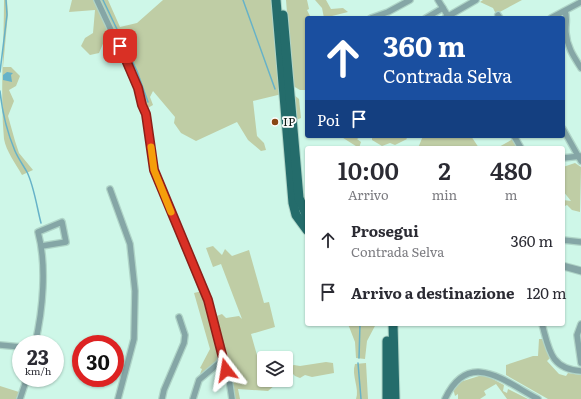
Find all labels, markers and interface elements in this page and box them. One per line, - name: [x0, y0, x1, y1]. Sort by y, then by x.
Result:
- text: 360 m: [383, 24, 466, 66]
- pin: [103, 29, 137, 63]
- icon: ahead: [317, 32, 369, 84]
- icon: arrive: [109, 35, 131, 57]
- text: Contrada Selva: [383, 62, 512, 89]
- text: Poi: [317, 108, 340, 131]
- icon: arrive: [348, 108, 370, 130]
- place label: IP: [283, 112, 295, 130]
- marker: IP: [270, 117, 280, 127]
- text: 10:00: [338, 152, 399, 187]
- text: 2: [438, 152, 451, 187]
- text: 480: [490, 152, 532, 187]
- text: Arrivo: [348, 185, 389, 204]
- text: min: [432, 185, 457, 204]
- text: m: [505, 185, 517, 204]
- text: Prosegui: [351, 219, 419, 242]
- icon: ahead: [317, 229, 339, 251]
- text: 360 m: [511, 229, 553, 252]
- text: Contrada Selva: [351, 242, 444, 261]
- icon: arrive: [317, 281, 339, 303]
- text: Arrivo a destinazione: [351, 281, 515, 304]
- text: 120 m: [527, 281, 567, 304]
- speed limit sign: 30: [72, 335, 124, 387]
- text: 23: [27, 341, 49, 371]
- position arrow: [205, 349, 247, 391]
- map controls: [257, 351, 293, 387]
- button: layers: [257, 351, 293, 387]
- text: km/h: [25, 363, 51, 378]

